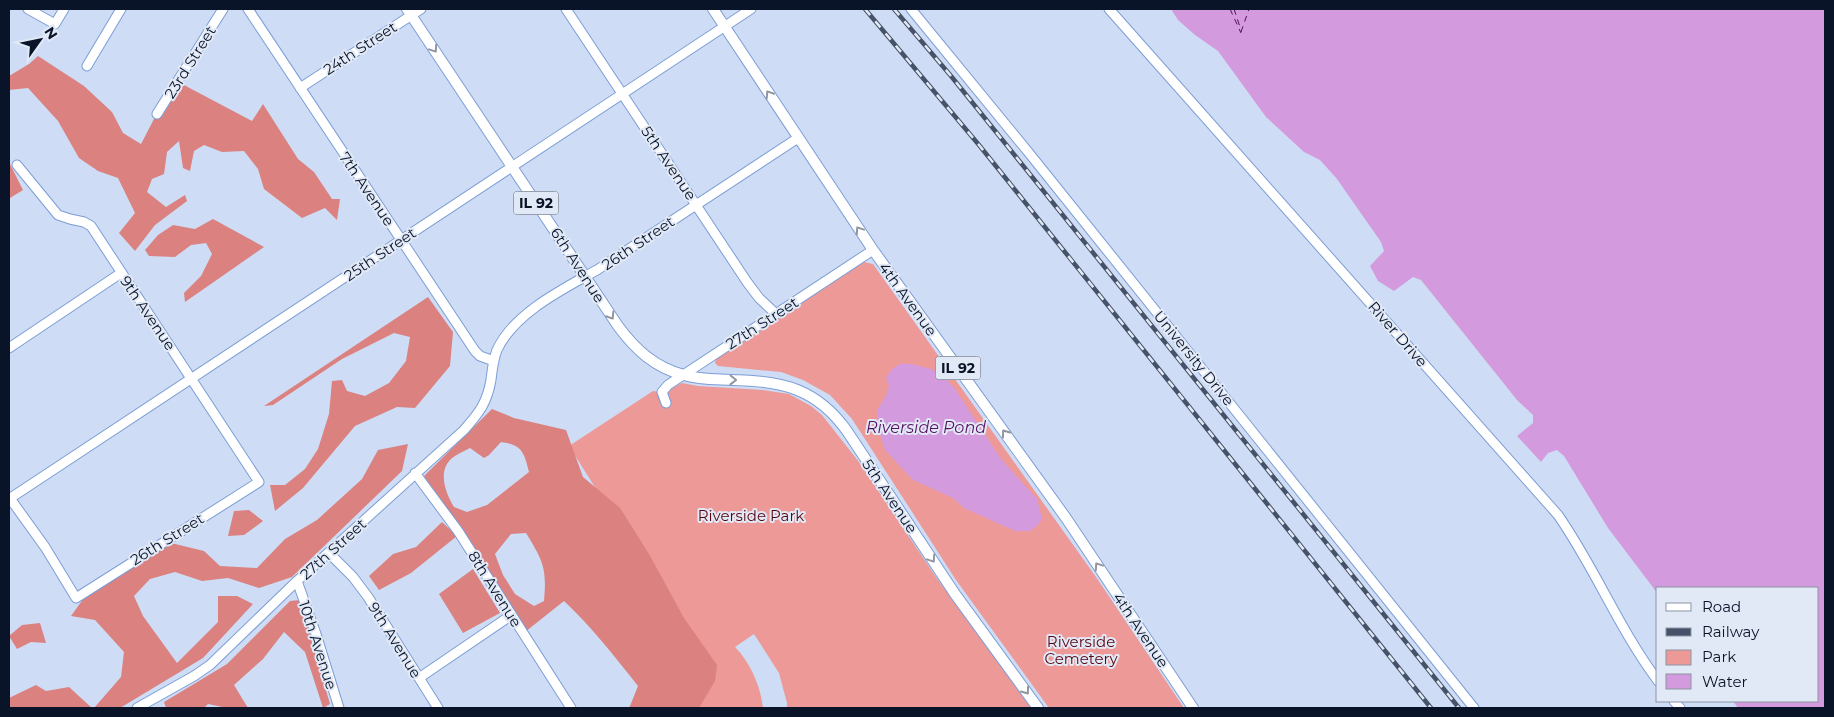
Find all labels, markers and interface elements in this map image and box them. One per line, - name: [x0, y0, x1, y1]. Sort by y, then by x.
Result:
- north arrow: [15, 15, 65, 65]
- street label: 24th Street: [320, 17, 400, 79]
- street label: 23rd Street: [160, 22, 220, 102]
- text: N: [40, 23, 62, 43]
- one-way arrow: [428, 44, 437, 53]
- one-way arrow: [766, 90, 776, 99]
- street label: 5th Avenue: [637, 122, 701, 204]
- street label: 7th Avenue: [335, 148, 399, 230]
- road number: IL 92: [514, 192, 558, 214]
- street label: 26th Street: [598, 212, 678, 274]
- street label: 25th Street: [340, 223, 420, 285]
- street label: 6th Avenue: [547, 224, 609, 306]
- one-way arrow: [856, 226, 865, 235]
- street label: 4th Avenue: [875, 258, 941, 340]
- street label: 9th Avenue: [116, 272, 180, 354]
- street label: 27th Street: [722, 293, 802, 353]
- street label: River Drive: [1364, 297, 1432, 371]
- street label: University Drive: [1150, 307, 1238, 409]
- one-way arrow: [605, 310, 614, 320]
- road number: IL 92: [936, 356, 980, 379]
- one-way arrow: [729, 374, 737, 385]
- water label: Riverside Pond: [866, 418, 986, 437]
- one-way arrow: [1002, 430, 1010, 439]
- street label: 5th Avenue: [858, 455, 922, 537]
- park label: Riverside Park: [698, 506, 804, 525]
- street label: 26th Street: [127, 509, 207, 569]
- street label: 27th Street: [296, 514, 370, 584]
- street label: 8th Avenue: [464, 547, 526, 631]
- one-way arrow: [926, 553, 935, 562]
- one-way arrow: [1095, 562, 1104, 572]
- legend: [1656, 587, 1819, 702]
- street label: 4th Avenue: [1109, 589, 1173, 671]
- text: Road: [1702, 597, 1741, 616]
- street label: 10th Avenue: [295, 598, 341, 692]
- street label: 9th Avenue: [364, 598, 426, 682]
- text: Railway: [1702, 622, 1760, 641]
- park label: Riverside Cemetery: [1044, 632, 1118, 668]
- text: Park: [1702, 647, 1736, 666]
- text: Water: [1702, 672, 1748, 691]
- one-way arrow: [1020, 685, 1029, 695]

